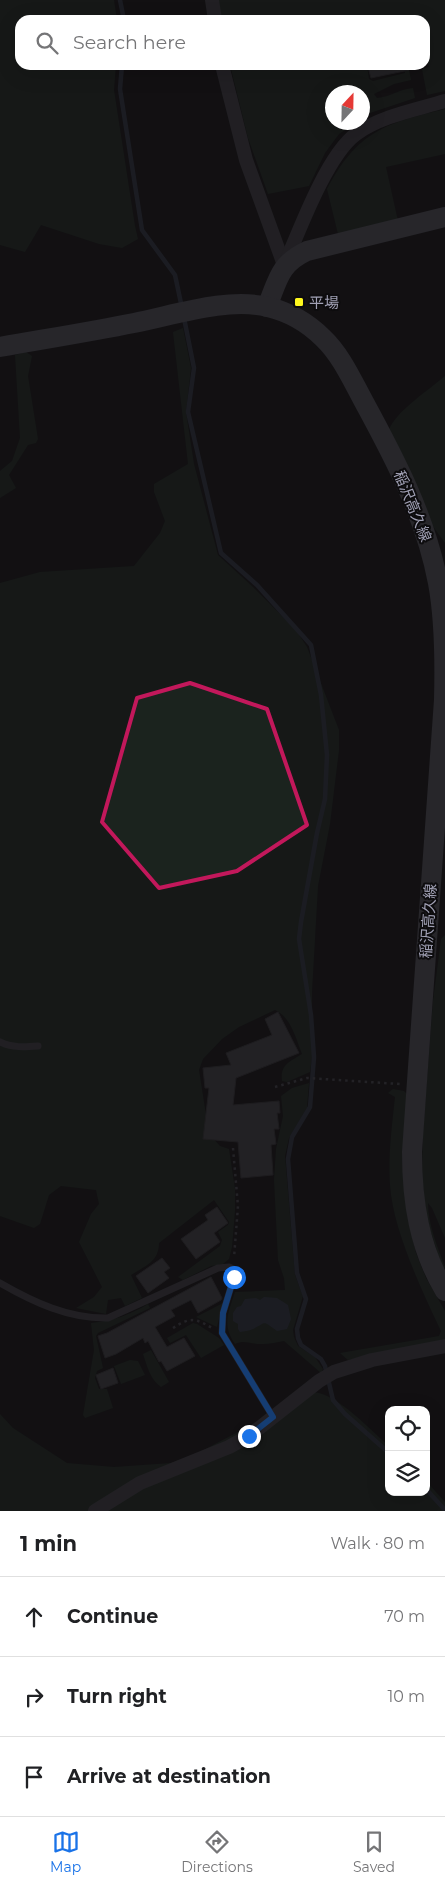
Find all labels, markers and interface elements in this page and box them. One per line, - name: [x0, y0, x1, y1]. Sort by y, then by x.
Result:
- search box: [15, 15, 430, 70]
- icon: search: [33, 29, 61, 57]
- text: Search here: [73, 31, 186, 54]
- north arrow: [325, 85, 370, 130]
- place label: 平場: [309, 293, 339, 312]
- marker: 平場: [293, 296, 305, 308]
- street label: 稲沢高久線: [390, 468, 436, 544]
- street label: 稲沢高久線: [416, 883, 440, 959]
- route start: [223, 1266, 246, 1289]
- map controls: [385, 1406, 430, 1496]
- button: locate: [385, 1406, 430, 1451]
- route end: [238, 1425, 261, 1448]
- button: layers: [385, 1451, 430, 1496]
- text: 1 min: [20, 1531, 77, 1556]
- text: Walk · 80 m: [330, 1534, 425, 1553]
- icon: ahead: [20, 1603, 48, 1631]
- text: Continue: [67, 1605, 158, 1628]
- text: 70 m: [384, 1607, 425, 1626]
- icon: right: [20, 1683, 48, 1711]
- text: Turn right: [67, 1685, 167, 1708]
- text: 10 m: [387, 1687, 425, 1706]
- icon: arrive: [20, 1763, 48, 1791]
- text: Arrive at destination: [67, 1765, 271, 1788]
- tab: Map: [50, 1828, 81, 1876]
- tab: Directions: [181, 1828, 253, 1876]
- tab: Saved: [353, 1828, 395, 1876]

